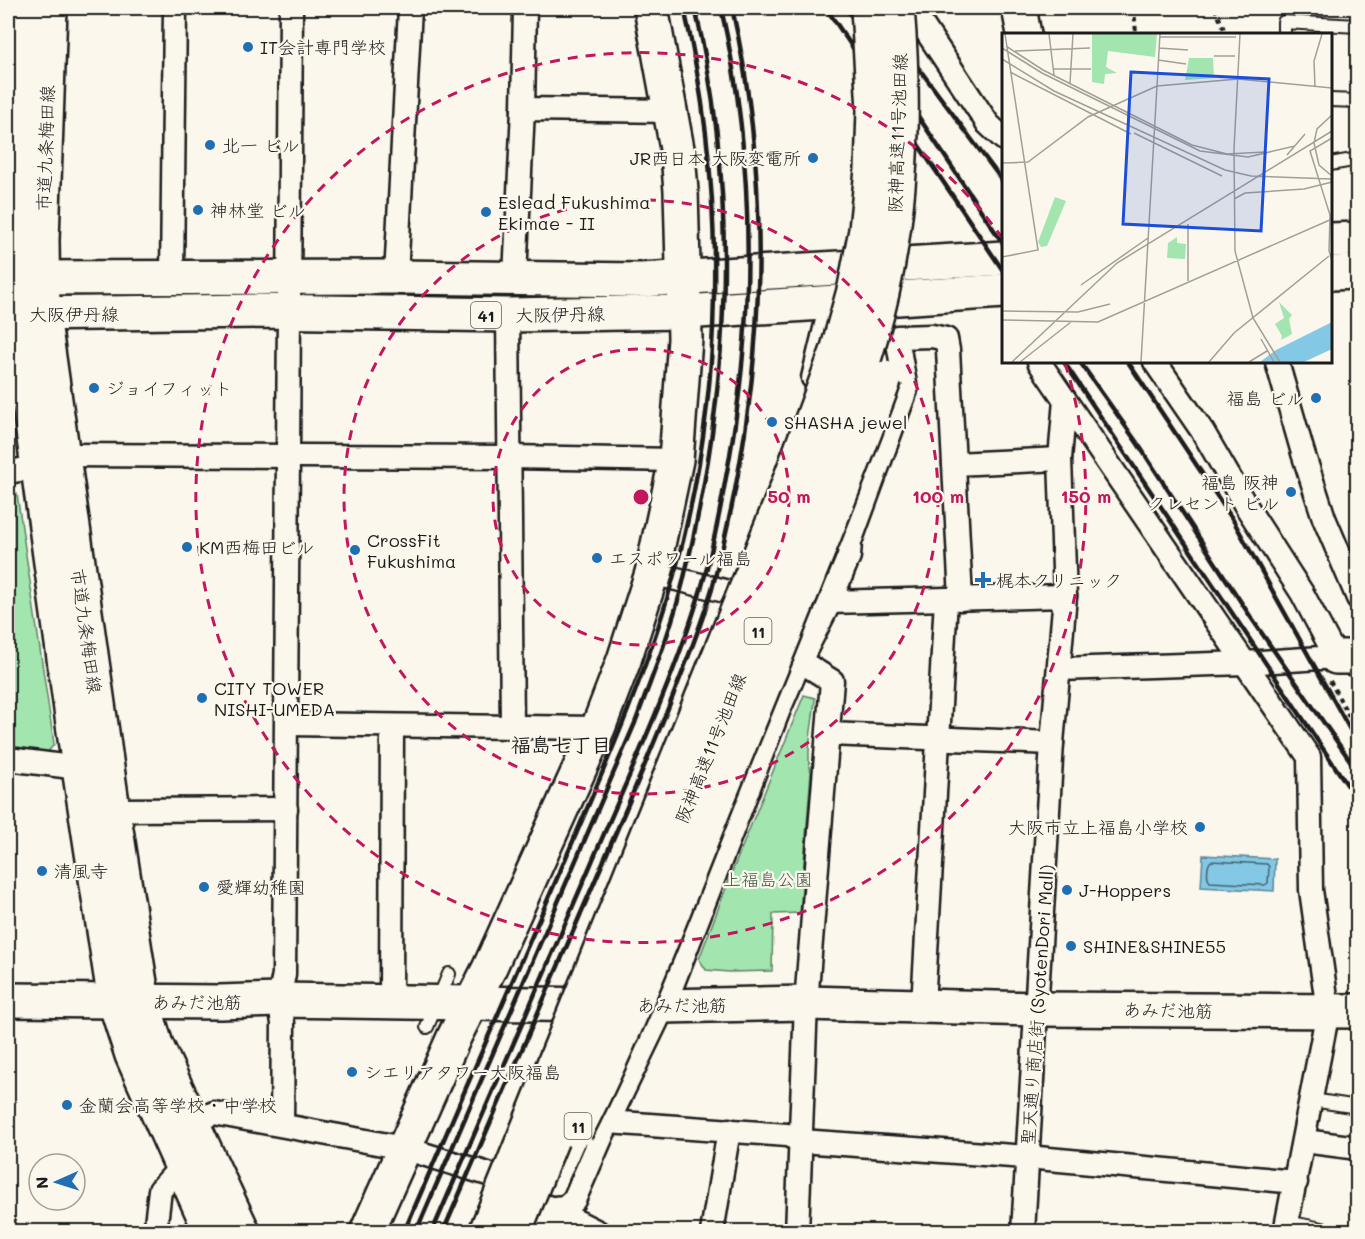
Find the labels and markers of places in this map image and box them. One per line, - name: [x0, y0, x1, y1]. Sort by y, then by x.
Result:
- place label: IT会計専門学校: [260, 35, 386, 59]
- marker: IT会計専門学校: [241, 40, 255, 54]
- place label: 北一 ビル: [222, 133, 299, 157]
- marker: 北一 ビル: [203, 138, 217, 152]
- place label: JR西日本 大阪変電所: [630, 146, 801, 170]
- marker: JR西日本 大阪変電所: [806, 151, 820, 165]
- place label: Eslead Fukushima Ekimae - II: [498, 190, 650, 235]
- place label: 神林堂 ビル: [210, 198, 305, 222]
- marker: 神林堂 ビル: [191, 203, 205, 217]
- marker: Eslead Fukushima Ekimae - II: [479, 205, 493, 219]
- place label: ジョイフィット: [106, 376, 232, 400]
- marker: ジョイフィット: [87, 381, 101, 395]
- place label: 福島 ビル: [1227, 386, 1304, 410]
- marker: 福島 ビル: [1309, 391, 1323, 405]
- place label: SHASHA jewel: [784, 410, 907, 434]
- marker: SHASHA jewel: [765, 415, 779, 429]
- place label: 福島 阪神 クレセント ビル: [1148, 470, 1279, 515]
- marker: 福島 阪神 クレセント ビル: [1284, 485, 1298, 499]
- centre of rings: [631, 487, 651, 507]
- place label: CrossFit Fukushima: [367, 528, 456, 573]
- place label: KM西梅田ビル: [199, 535, 314, 559]
- marker: KM西梅田ビル: [180, 540, 194, 554]
- marker: CrossFit Fukushima: [348, 543, 362, 557]
- place label: エスポワール福島: [609, 546, 752, 570]
- marker: エスポワール福島: [590, 551, 604, 565]
- place label: 梶本クリニック: [996, 568, 1122, 592]
- marker: 梶本クリニック: [974, 571, 992, 589]
- place label: CITY TOWER NISHI-UMEDA: [214, 676, 335, 721]
- marker: CITY TOWER NISHI-UMEDA: [195, 691, 209, 705]
- place label: 大阪市立上福島小学校: [1008, 815, 1188, 839]
- marker: 大阪市立上福島小学校: [1193, 820, 1207, 834]
- place label: 清風寺: [54, 859, 108, 883]
- marker: 清風寺: [35, 864, 49, 878]
- place label: 愛輝幼稚園: [216, 875, 306, 899]
- place label: J-Hoppers: [1079, 878, 1171, 902]
- marker: 愛輝幼稚園: [197, 880, 211, 894]
- marker: J-Hoppers: [1060, 883, 1074, 897]
- place label: SHINE&SHINE55: [1083, 934, 1226, 958]
- marker: SHINE&SHINE55: [1064, 939, 1078, 953]
- place label: シエリアタワー大阪福島: [364, 1060, 561, 1084]
- marker: シエリアタワー大阪福島: [345, 1065, 359, 1079]
- place label: 金蘭会高等学校・中学校: [79, 1093, 277, 1117]
- marker: 金蘭会高等学校・中学校: [60, 1098, 74, 1112]

